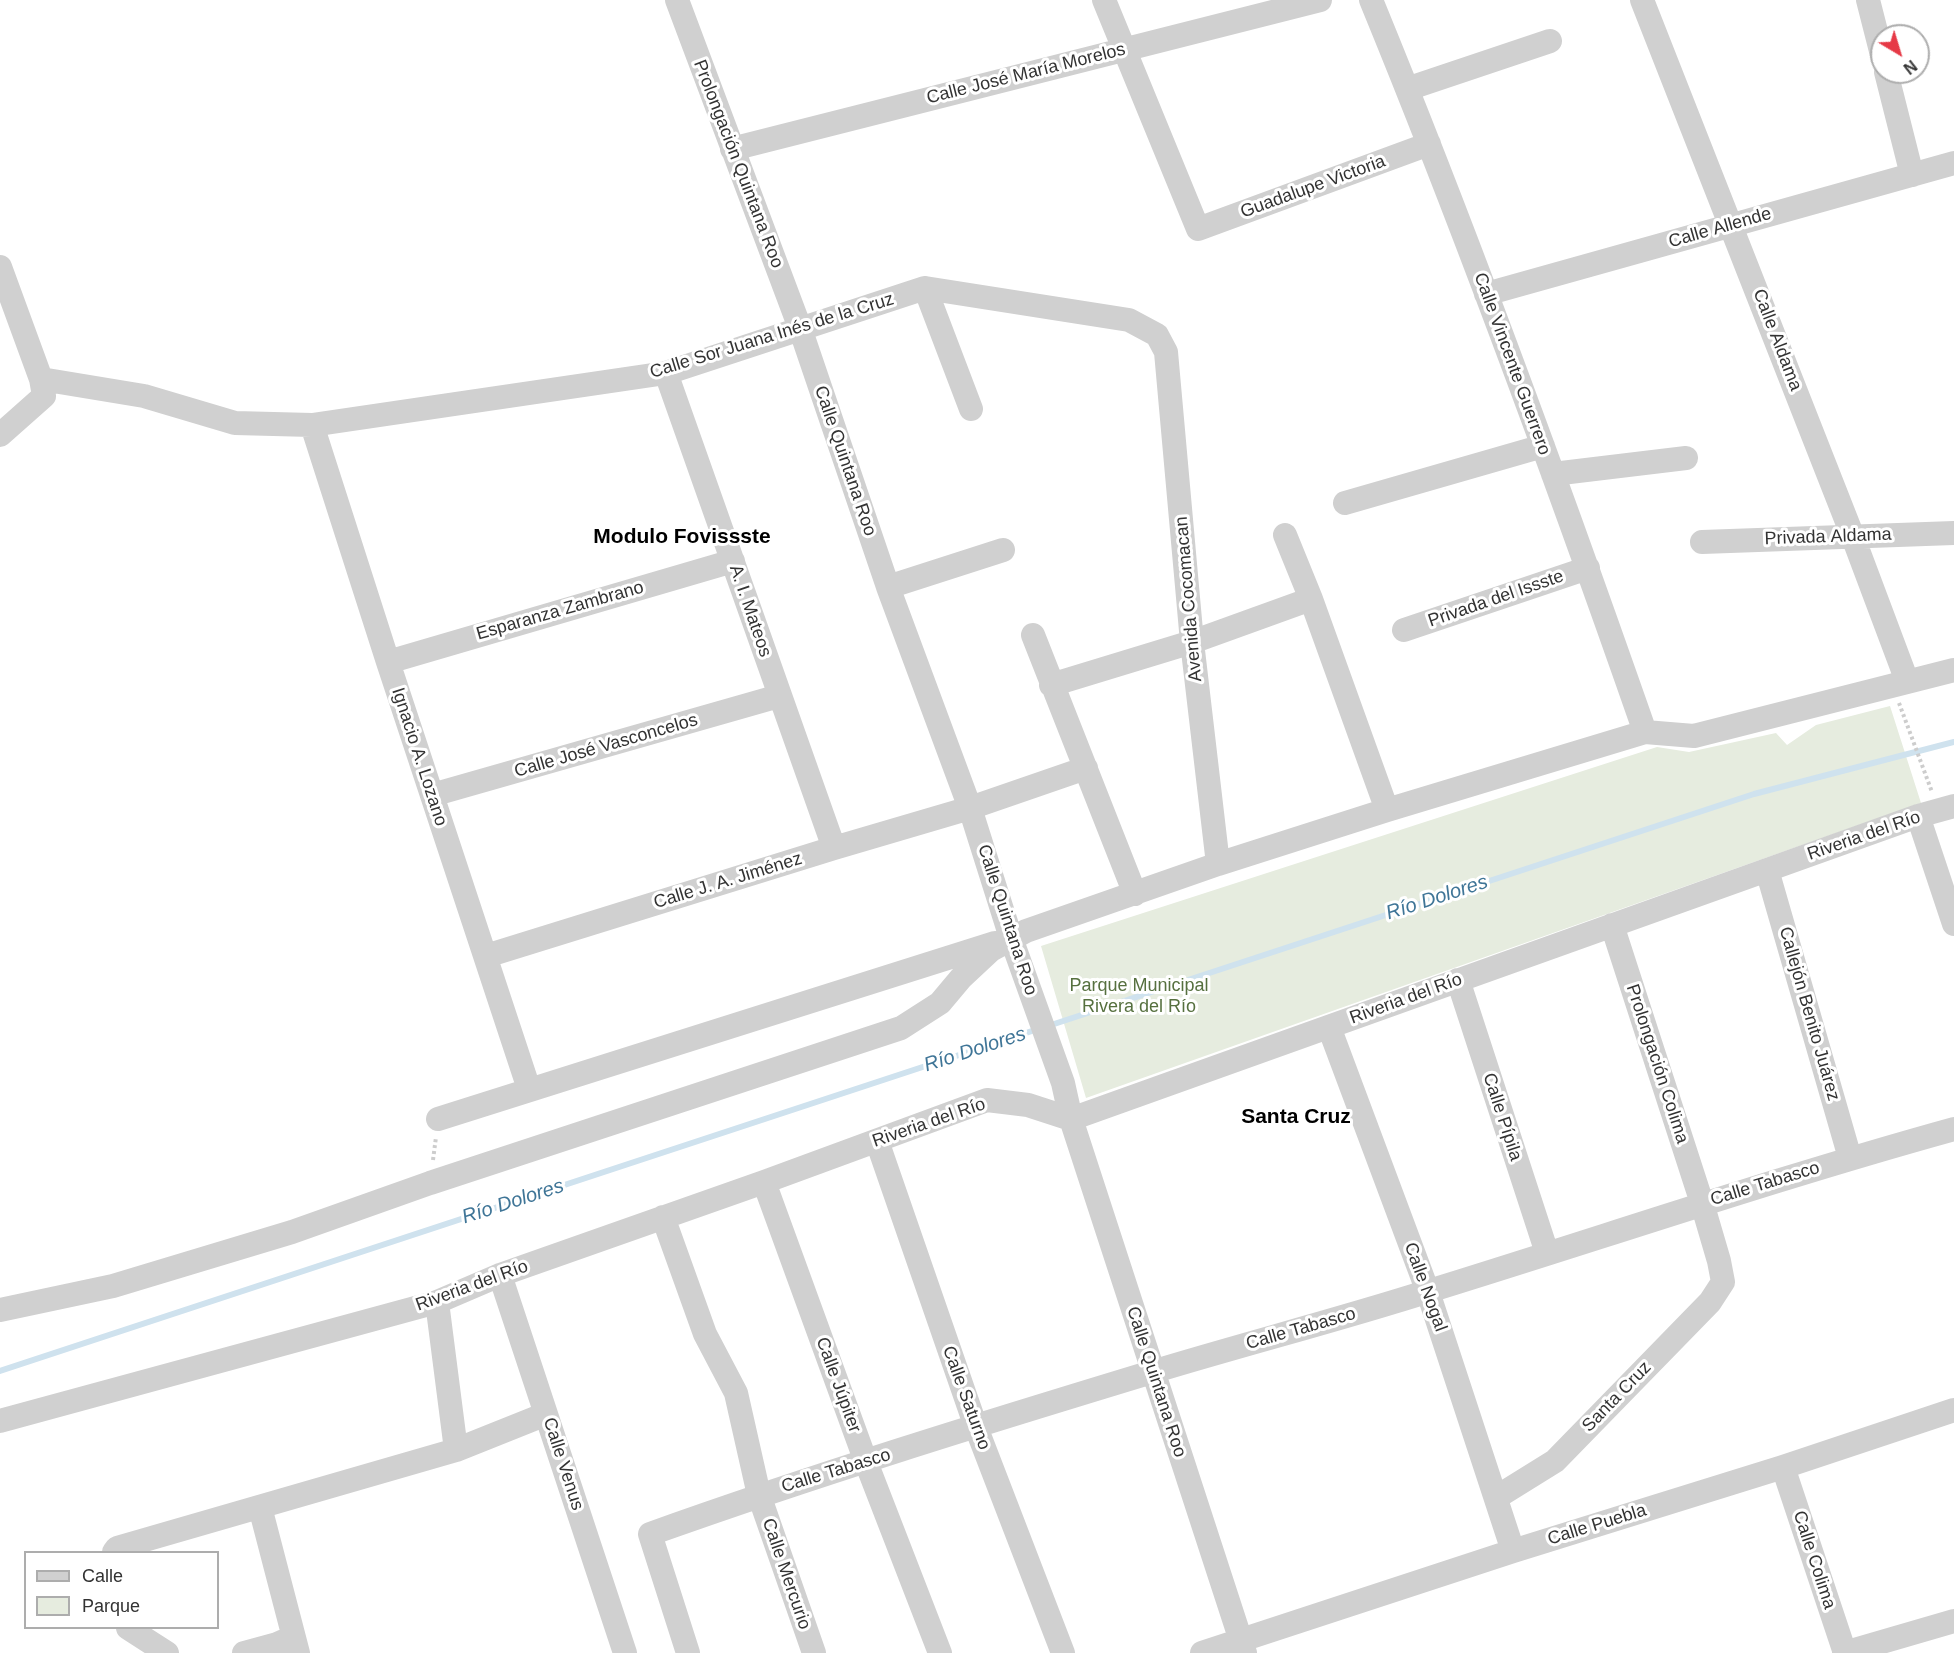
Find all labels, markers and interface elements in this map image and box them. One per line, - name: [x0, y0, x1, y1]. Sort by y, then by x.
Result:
- north arrow: [1870, 24, 1930, 84]
- street label: Calle José María Morelos: [924, 39, 1128, 109]
- street label: Prolongación Quintana Roo: [688, 57, 788, 271]
- text: N: [1900, 57, 1920, 77]
- street label: Guadalupe Victoria: [1238, 151, 1388, 223]
- street label: Calle Allende: [1666, 203, 1774, 253]
- street label: Calle Vincente Guerrero: [1469, 270, 1555, 458]
- street label: Calle Aldama: [1748, 286, 1806, 394]
- street label: Calle Sor Juana Inés de la Cruz: [647, 289, 897, 383]
- street label: Calle Quintana Roo: [809, 383, 881, 539]
- street label: Avenida Cocomacan: [1171, 515, 1207, 683]
- district label: Modulo Fovissste: [593, 524, 771, 550]
- street label: Privada Aldama: [1764, 524, 1892, 550]
- street label: A. I. Mateos: [724, 562, 776, 660]
- street label: Privada del Issste: [1425, 566, 1567, 632]
- street label: Esparanza Zambrano: [474, 577, 646, 645]
- street label: Ignacio A. Lozano: [386, 685, 452, 829]
- street label: Calle José Vasconcelos: [512, 709, 700, 783]
- street label: Riveria del Río: [1805, 807, 1923, 865]
- street label: Calle Quintana Roo: [972, 842, 1042, 998]
- street label: Calle J. A. Jiménez: [651, 848, 805, 914]
- water label: Río Dolores: [1383, 870, 1491, 926]
- street label: Callejón Benito Juárez: [1774, 924, 1844, 1104]
- street label: Riveria del Río: [1347, 969, 1465, 1029]
- park label: Parque Municipal Rivera del Río: [1069, 975, 1209, 1018]
- street label: Prolongación Colima: [1621, 982, 1693, 1146]
- water label: Río Dolores: [921, 1022, 1029, 1078]
- street label: Calle Pípila: [1478, 1070, 1526, 1164]
- street label: Riveria del Río: [870, 1094, 988, 1152]
- district label: Santa Cruz: [1241, 1104, 1351, 1130]
- street label: Calle Tabasco: [1708, 1157, 1822, 1211]
- water label: Río Dolores: [459, 1174, 567, 1230]
- street label: Calle Nogal: [1399, 1240, 1451, 1334]
- street label: Riveria del Río: [413, 1256, 531, 1316]
- street label: Calle Tabasco: [1244, 1303, 1358, 1355]
- street label: Calle Quintana Roo: [1121, 1304, 1191, 1460]
- street label: Calle Júpiter: [811, 1334, 865, 1436]
- street label: Calle Saturno: [937, 1343, 995, 1453]
- street label: Santa Cruz: [1578, 1357, 1656, 1437]
- street label: Calle Venus: [538, 1415, 588, 1513]
- street label: Calle Tabasco: [779, 1444, 893, 1498]
- street label: Calle Puebla: [1545, 1500, 1649, 1550]
- street label: Calle Colima: [1788, 1508, 1840, 1612]
- street label: Calle Mercurio: [757, 1516, 815, 1632]
- legend: [24, 1551, 219, 1629]
- text: Calle: [82, 1566, 123, 1586]
- text: Parque: [82, 1596, 140, 1616]

